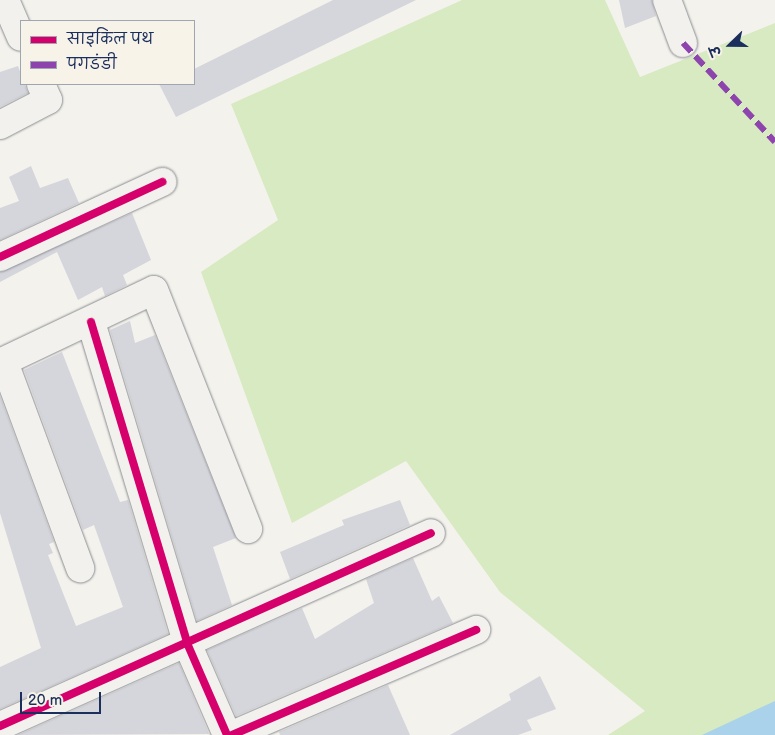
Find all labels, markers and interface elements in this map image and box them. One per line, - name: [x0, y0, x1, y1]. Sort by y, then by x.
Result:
- legend: [20, 20, 195, 85]
- north arrow: [705, 20, 755, 70]
- text: साइकिल पथ: [67, 30, 153, 49]
- text: उ: [706, 43, 725, 58]
- text: पगडंडी: [67, 55, 117, 74]
- scale bar: [22, 682, 104, 714]
- text: 20 m: [28, 691, 62, 710]

